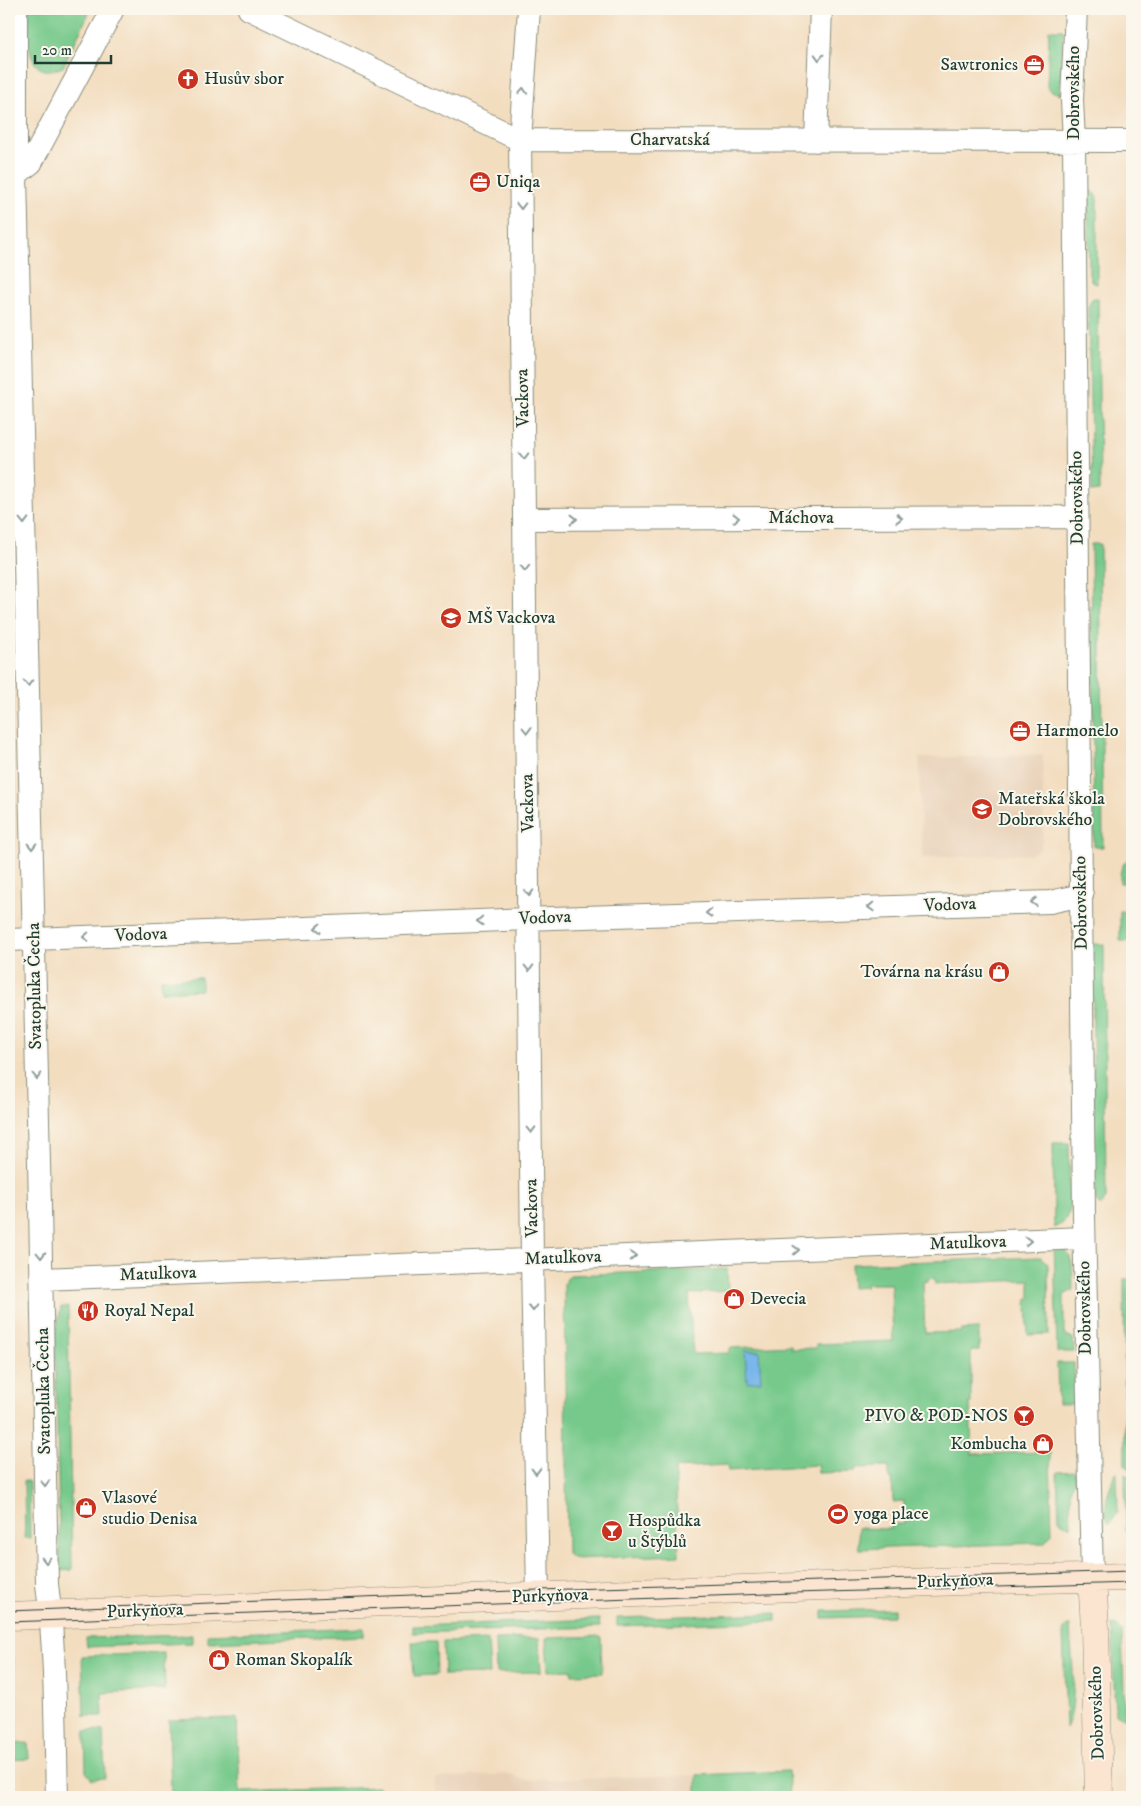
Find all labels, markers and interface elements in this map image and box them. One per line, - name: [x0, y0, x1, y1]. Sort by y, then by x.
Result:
- scale bar: [35, 32, 111, 64]
- text: 20 m: [42, 41, 72, 60]
- street label: Dobrovského: [1063, 46, 1085, 140]
- office icon: Sawtronics: [1022, 53, 1046, 77]
- one-way arrow: [814, 54, 825, 62]
- place label: Sawtronics: [940, 54, 1018, 76]
- church icon: Husův sbor: [176, 67, 200, 91]
- place label: Husův sbor: [204, 68, 284, 90]
- one-way arrow: [517, 87, 528, 95]
- street label: Charvatská: [630, 129, 710, 151]
- office icon: Uniqa: [468, 170, 492, 194]
- place label: Uniqa: [496, 171, 540, 193]
- one-way arrow: [515, 202, 526, 210]
- street label: Vackova: [511, 368, 535, 429]
- street label: Dobrovského: [1065, 450, 1089, 545]
- one-way arrow: [519, 452, 529, 460]
- street label: Máchova: [768, 507, 834, 529]
- one-way arrow: [732, 513, 740, 523]
- one-way arrow: [895, 513, 903, 523]
- one-way arrow: [570, 514, 578, 524]
- one-way arrow: [19, 517, 29, 525]
- one-way arrow: [520, 564, 530, 572]
- school or university icon: MŠ Vackova: [439, 606, 463, 630]
- place label: MŠ Vackova: [467, 606, 556, 629]
- one-way arrow: [23, 680, 33, 687]
- office icon: Harmonelo: [1008, 719, 1032, 743]
- place label: Harmonelo: [1036, 720, 1119, 742]
- one-way arrow: [522, 726, 532, 734]
- street label: Vackova: [516, 773, 540, 834]
- place label: Mateřská škola Dobrovského: [998, 788, 1105, 831]
- school or university icon: Mateřská škola Dobrovského: [970, 797, 994, 821]
- one-way arrow: [27, 842, 37, 850]
- street label: Dobrovského: [1069, 855, 1093, 950]
- one-way arrow: [524, 889, 534, 897]
- street label: Vodova: [922, 893, 977, 917]
- one-way arrow: [1029, 897, 1037, 907]
- one-way arrow: [867, 902, 875, 913]
- street label: Vodova: [517, 906, 572, 930]
- one-way arrow: [705, 907, 713, 918]
- one-way arrow: [476, 915, 484, 926]
- street label: Svatopluka Čecha: [22, 922, 47, 1050]
- one-way arrow: [314, 922, 322, 933]
- street label: Vodova: [113, 923, 168, 947]
- one-way arrow: [81, 932, 89, 943]
- shop icon: Továrna na krásu: [987, 960, 1011, 984]
- place label: Továrna na krásu: [860, 961, 983, 983]
- one-way arrow: [524, 964, 534, 972]
- one-way arrow: [32, 1072, 43, 1080]
- one-way arrow: [526, 1126, 536, 1134]
- street label: Vackova: [520, 1178, 544, 1239]
- street label: Matulkova: [929, 1231, 1007, 1255]
- one-way arrow: [1024, 1235, 1032, 1246]
- one-way arrow: [792, 1244, 800, 1255]
- street label: Matulkova: [524, 1246, 602, 1270]
- one-way arrow: [630, 1250, 638, 1261]
- one-way arrow: [36, 1251, 47, 1259]
- street label: Dobrovského: [1073, 1260, 1097, 1355]
- street label: Matulkova: [119, 1262, 197, 1286]
- shop icon: Devecia: [722, 1287, 746, 1311]
- place label: Devecia: [750, 1288, 807, 1310]
- restaurant icon: Royal Nepal: [76, 1299, 100, 1323]
- place label: Royal Nepal: [104, 1300, 195, 1322]
- one-way arrow: [528, 1304, 538, 1312]
- street label: Svatopluka Čecha: [31, 1327, 56, 1455]
- bar icon: PIVO & POD-NOS: [1012, 1404, 1036, 1428]
- place label: PIVO & POD-NOS: [864, 1405, 1008, 1427]
- shop icon: Kombucha: [1031, 1432, 1055, 1456]
- place label: Kombucha: [950, 1433, 1027, 1455]
- one-way arrow: [531, 1467, 541, 1475]
- one-way arrow: [40, 1480, 51, 1488]
- place label: Vlasové studio Denisa: [101, 1487, 198, 1530]
- shop icon: Vlasové studio Denisa: [74, 1496, 98, 1520]
- sports icon: yoga place: [826, 1502, 850, 1526]
- place label: yoga place: [854, 1503, 929, 1525]
- place label: Hospůdka u Štýblů: [628, 1510, 701, 1553]
- bar icon: Hospůdka u Štýblů: [600, 1519, 624, 1543]
- one-way arrow: [41, 1556, 51, 1564]
- street label: Purkyňova: [916, 1569, 994, 1593]
- street label: Purkyňova: [511, 1584, 589, 1608]
- street label: Purkyňova: [106, 1599, 184, 1623]
- shop icon: Roman Skopalík: [207, 1648, 231, 1672]
- place label: Roman Skopalík: [235, 1649, 353, 1671]
- street label: Dobrovského: [1084, 1665, 1110, 1760]

